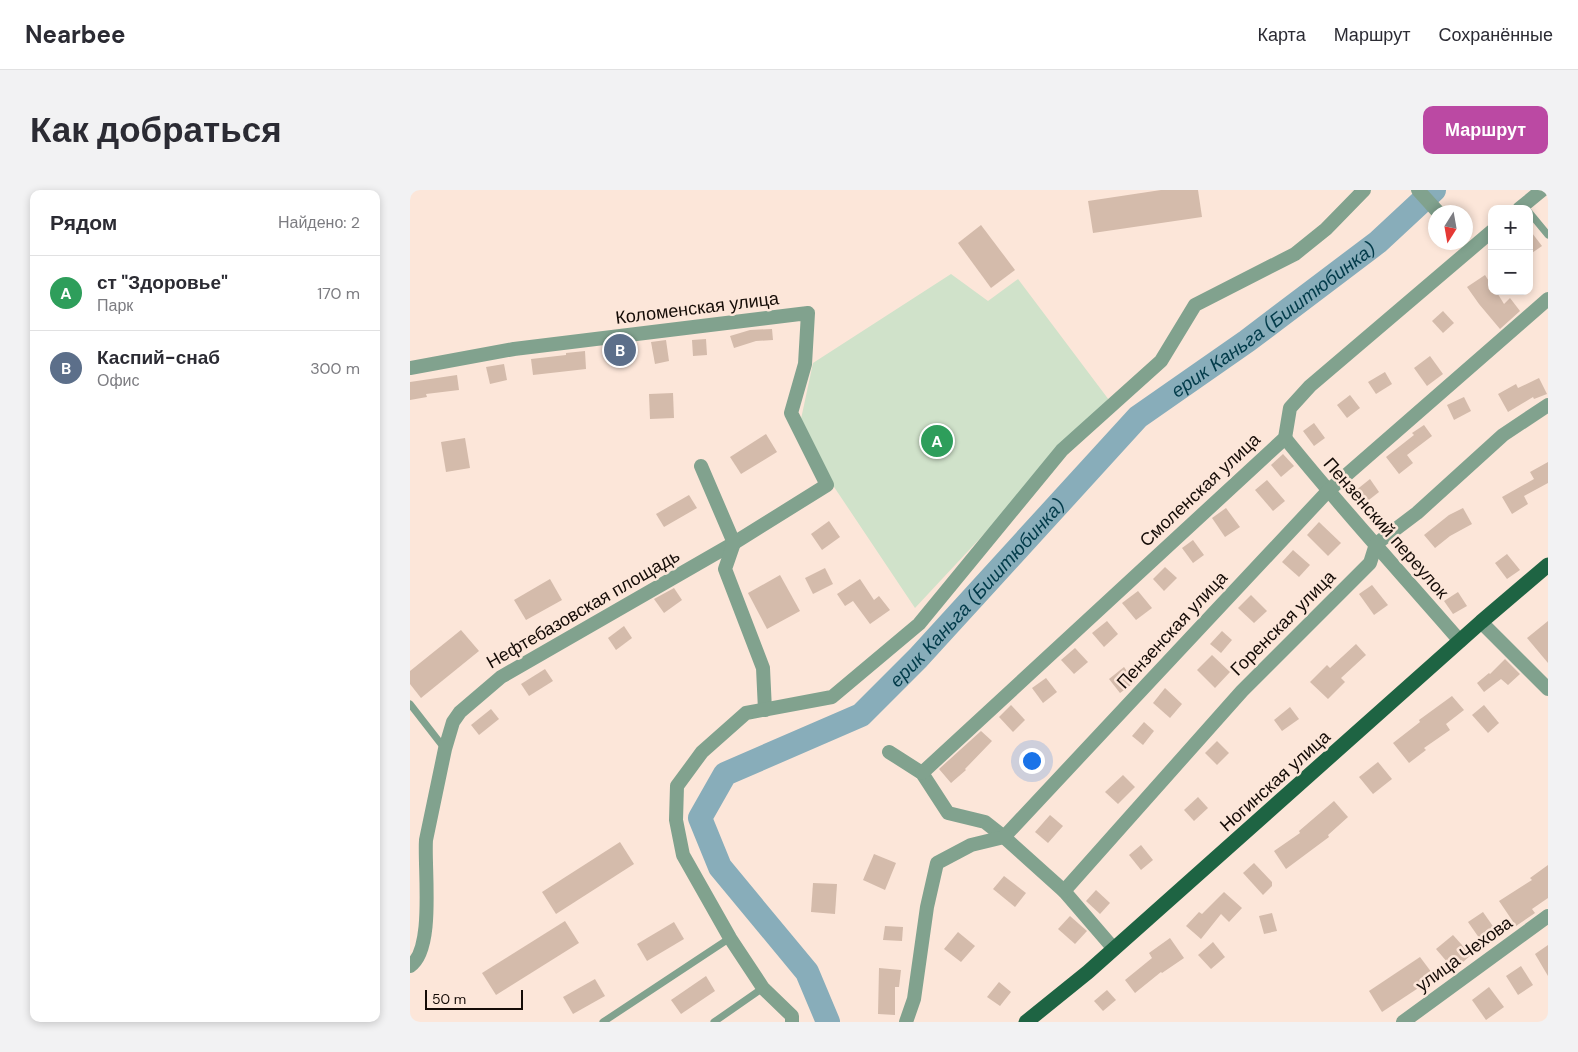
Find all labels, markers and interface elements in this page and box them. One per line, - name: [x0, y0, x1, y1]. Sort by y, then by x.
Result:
- text: Nearbee: [25, 19, 125, 50]
- text: Карта: [1258, 23, 1306, 47]
- text: Маршрут: [1334, 23, 1410, 47]
- text: Сохранённые: [1438, 23, 1553, 47]
- button: Маршрут: [1423, 106, 1548, 154]
- text: Как добраться: [30, 107, 282, 153]
- north arrow: [1428, 205, 1473, 250]
- map controls: [1488, 205, 1533, 295]
- button: +: [1488, 205, 1533, 250]
- text: Рядом: [50, 209, 117, 237]
- text: Найдено: 2: [278, 212, 360, 233]
- water label: ерик Каньга (Биштюбинка): [1166, 236, 1381, 403]
- button: −: [1488, 250, 1533, 295]
- text: ст "Здоровье": [97, 270, 228, 295]
- text: A: [60, 283, 72, 304]
- text: 170 m: [317, 283, 360, 304]
- street label: Коломенская улица: [614, 286, 781, 330]
- text: Парк: [97, 295, 133, 316]
- pin: B: [604, 331, 636, 369]
- text: Каспий-снаб: [97, 345, 220, 370]
- text: B: [61, 358, 71, 379]
- text: 300 m: [310, 358, 360, 379]
- text: Офис: [97, 370, 140, 391]
- pin: A: [921, 422, 953, 460]
- street label: Смоленская улица: [1134, 427, 1266, 552]
- street label: Пензенский переулок: [1318, 452, 1454, 604]
- water label: ерик Каньга (Биштюбинка): [884, 493, 1070, 693]
- street label: Нефтебазовская площадь: [482, 544, 684, 674]
- street label: Горенская улица: [1225, 564, 1342, 681]
- street label: Пензенская улица: [1111, 565, 1233, 694]
- street label: Ногинская улица: [1215, 724, 1336, 837]
- your location: [1019, 748, 1045, 774]
- street label: улица Чехова: [1411, 910, 1518, 997]
- scale bar: [425, 987, 522, 1010]
- text: 50 m: [432, 990, 466, 1008]

